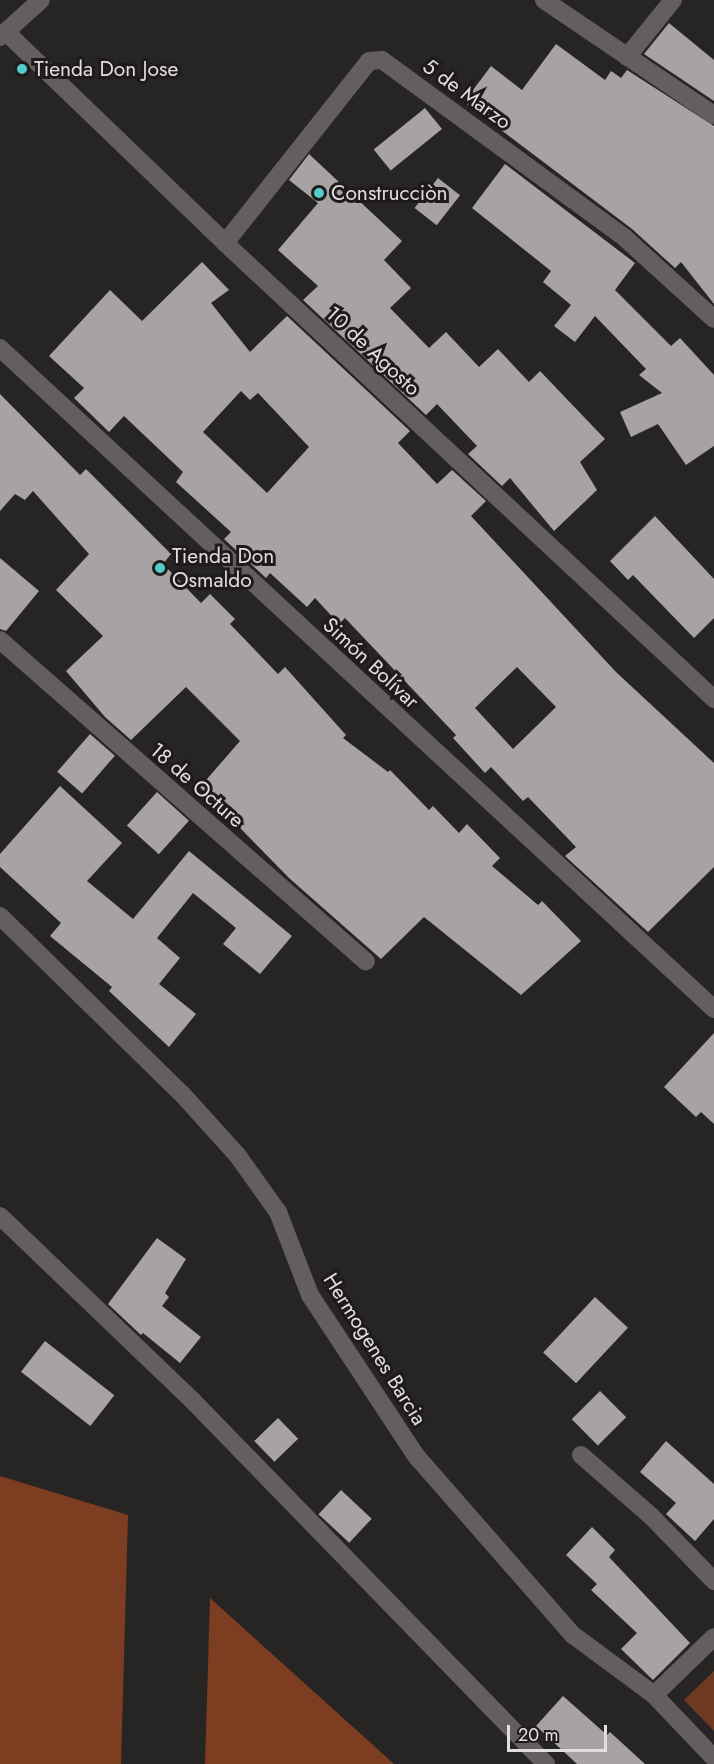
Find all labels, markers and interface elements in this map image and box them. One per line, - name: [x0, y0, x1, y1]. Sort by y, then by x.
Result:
- street label: 5 de Marzo: [418, 54, 516, 134]
- place label: Tienda Don Jose: [34, 56, 178, 82]
- marker: Tienda Don Jose: [15, 62, 29, 76]
- place label: Construcciòn: [331, 180, 448, 206]
- marker: Construcciòn: [312, 186, 326, 200]
- street label: 10 de Agosto: [321, 301, 425, 401]
- place label: Tienda Don Osmaldo: [172, 543, 274, 593]
- marker: Tienda Don Osmaldo: [153, 561, 167, 575]
- street label: Simón Bolívar: [318, 612, 424, 714]
- street label: 18 de Octure: [145, 737, 249, 833]
- street label: Hermogenes Barcia: [318, 1268, 432, 1430]
- scale bar: [510, 1713, 610, 1751]
- text: 20 m: [518, 1722, 558, 1748]

